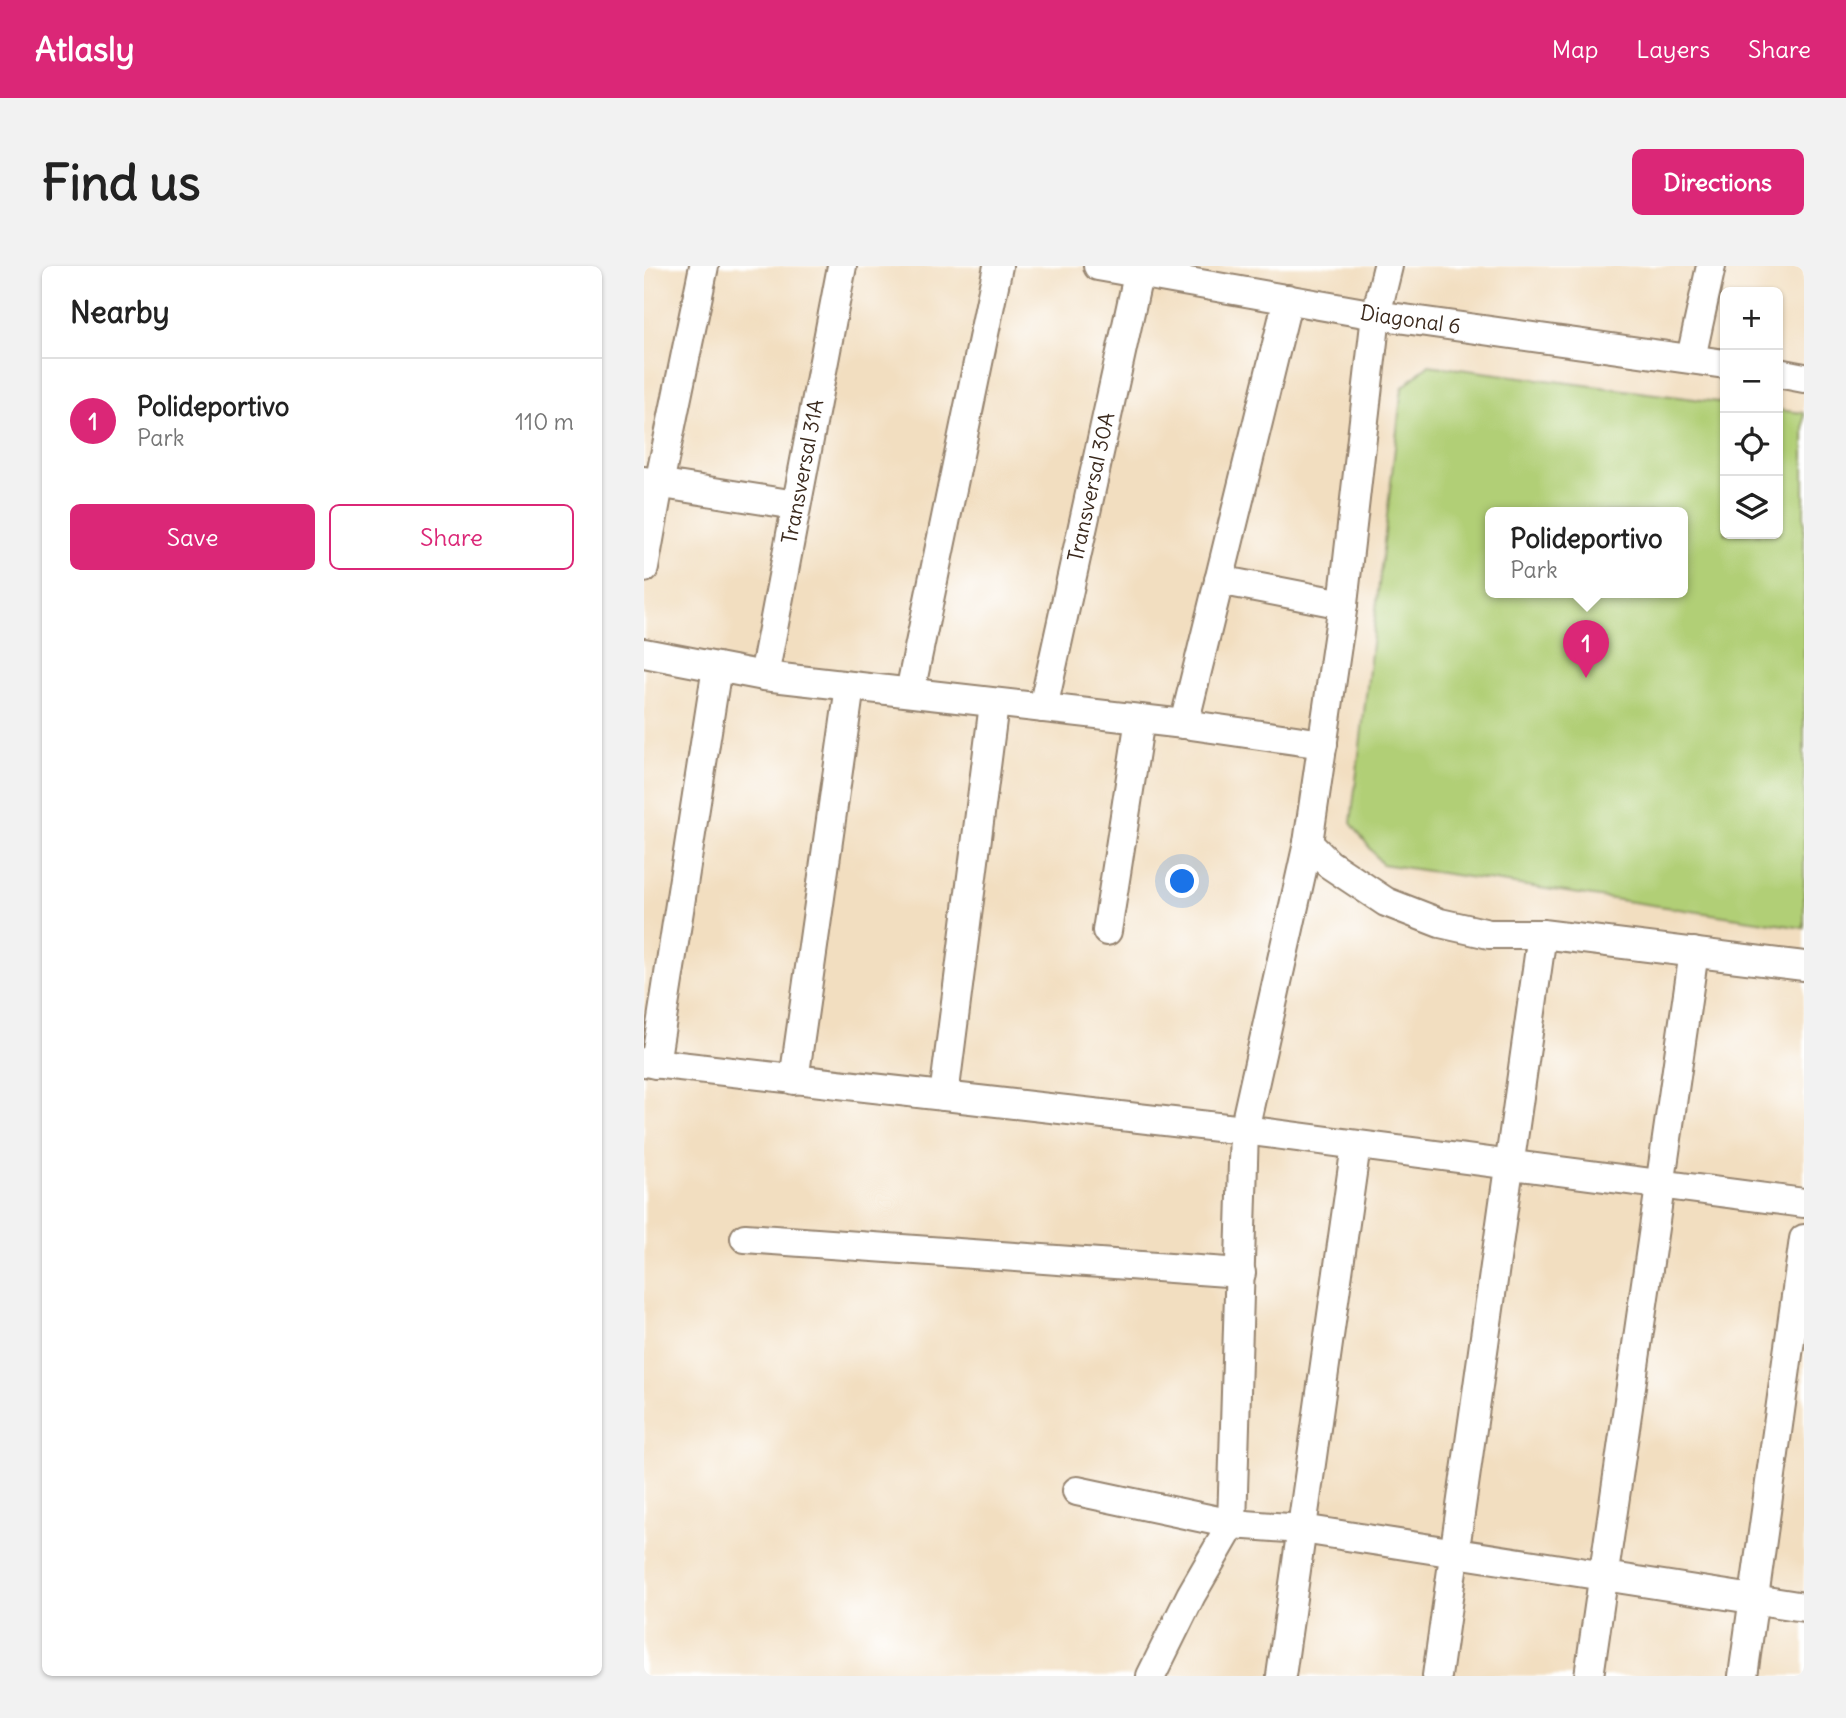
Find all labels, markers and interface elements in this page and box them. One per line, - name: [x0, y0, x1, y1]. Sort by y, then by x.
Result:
- text: Atlasly: [35, 28, 134, 70]
- text: Map: [1552, 34, 1598, 64]
- text: Layers: [1636, 34, 1710, 64]
- text: Share: [1748, 34, 1811, 64]
- button: Directions: [1632, 149, 1804, 215]
- text: Find us: [42, 152, 200, 213]
- map controls: [1720, 287, 1783, 539]
- button: +: [1720, 287, 1783, 350]
- text: Nearby: [70, 293, 170, 331]
- street label: Diagonal 6: [1358, 298, 1462, 340]
- button: −: [1720, 350, 1783, 413]
- text: Polideportivo: [137, 390, 289, 423]
- street label: Transversal 31A: [775, 397, 829, 546]
- text: 1: [88, 407, 98, 436]
- text: 110 m: [515, 407, 574, 436]
- street label: Transversal 30A: [1061, 410, 1120, 564]
- button: locate: [1720, 413, 1783, 476]
- text: Park: [137, 423, 185, 452]
- button: layers: [1720, 476, 1783, 539]
- button: Save: [70, 504, 315, 570]
- button: Share: [329, 504, 574, 570]
- popup: [1485, 507, 1688, 598]
- text: Polideportivo: [1510, 522, 1663, 555]
- text: Park: [1510, 555, 1558, 584]
- pin: 1: [1563, 620, 1609, 678]
- your location: [1165, 864, 1199, 898]

